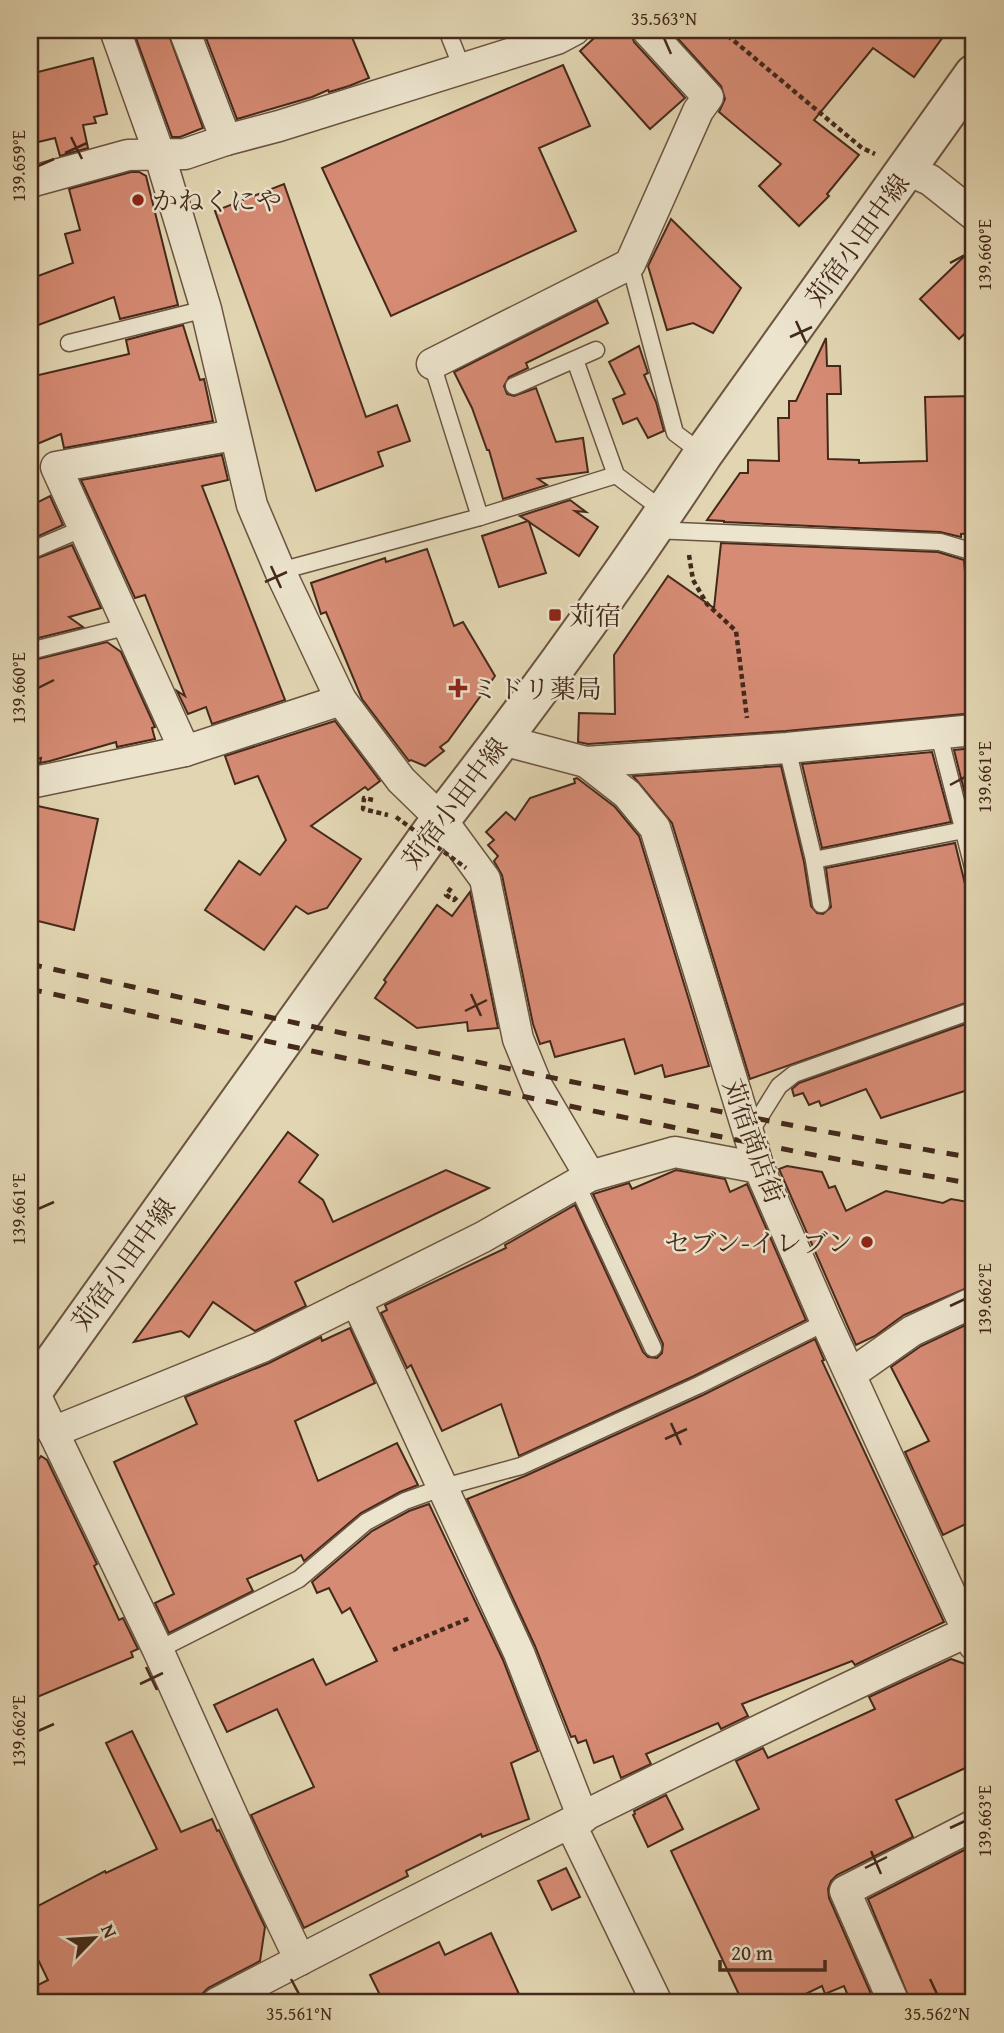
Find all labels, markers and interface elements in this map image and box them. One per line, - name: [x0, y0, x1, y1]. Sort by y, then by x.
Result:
- text: 35.563°N: [631, 5, 697, 32]
- text: 139.659°E: [5, 130, 32, 202]
- street label: 苅宿小田中線: [795, 165, 919, 315]
- place label: かねくにや: [152, 181, 282, 220]
- marker: かねくにや: [130, 192, 146, 208]
- text: 139.660°E: [971, 219, 998, 291]
- place label: 苅宿: [569, 596, 621, 635]
- marker: 苅宿: [547, 607, 563, 623]
- text: 139.660°E: [5, 652, 32, 724]
- place label: ミドリ薬局: [472, 669, 602, 708]
- marker: ミドリ薬局: [450, 680, 466, 696]
- street label: 苅宿小田中線: [391, 729, 517, 877]
- text: 139.661°E: [971, 741, 998, 813]
- street label: 苅宿商店街: [713, 1073, 795, 1209]
- text: 139.661°E: [5, 1173, 32, 1245]
- street label: 苅宿小田中線: [61, 1189, 185, 1339]
- place label: セブン-イレブン: [664, 1223, 853, 1262]
- marker: セブン-イレブン: [859, 1234, 875, 1250]
- text: 139.662°E: [971, 1263, 998, 1335]
- text: 139.662°E: [5, 1695, 32, 1767]
- text: 139.663°E: [971, 1785, 998, 1857]
- north arrow: [60, 1904, 130, 1974]
- text: N: [94, 1919, 125, 1943]
- scale bar: [720, 1928, 825, 1972]
- text: 20 m: [731, 1937, 773, 1968]
- text: 35.561°N: [266, 2000, 332, 2027]
- text: 35.562°N: [904, 2000, 970, 2027]

